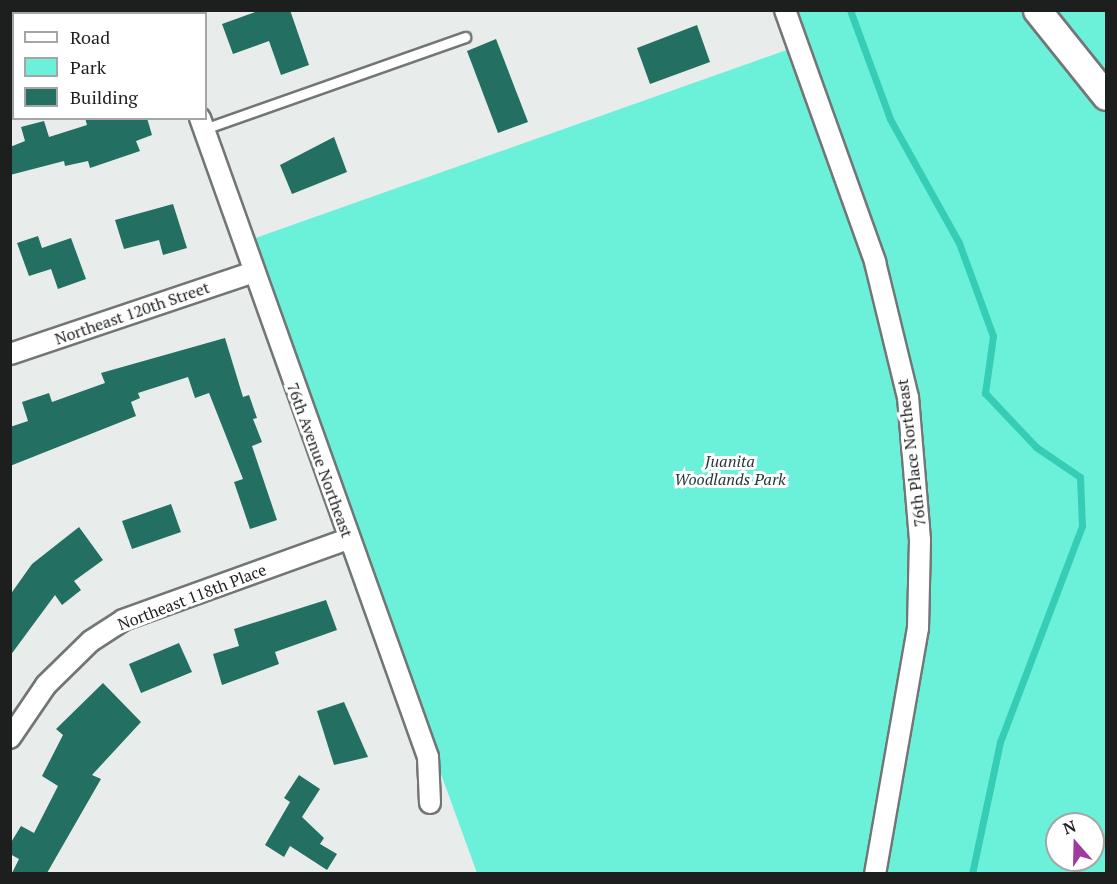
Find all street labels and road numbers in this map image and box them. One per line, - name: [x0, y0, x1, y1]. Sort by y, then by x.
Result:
- street label: Northeast 120th Street: [52, 277, 212, 349]
- street label: 76th Place Northeast: [892, 378, 930, 528]
- street label: 76th Avenue Northeast: [283, 380, 357, 540]
- street label: Northeast 118th Place: [115, 560, 269, 634]

